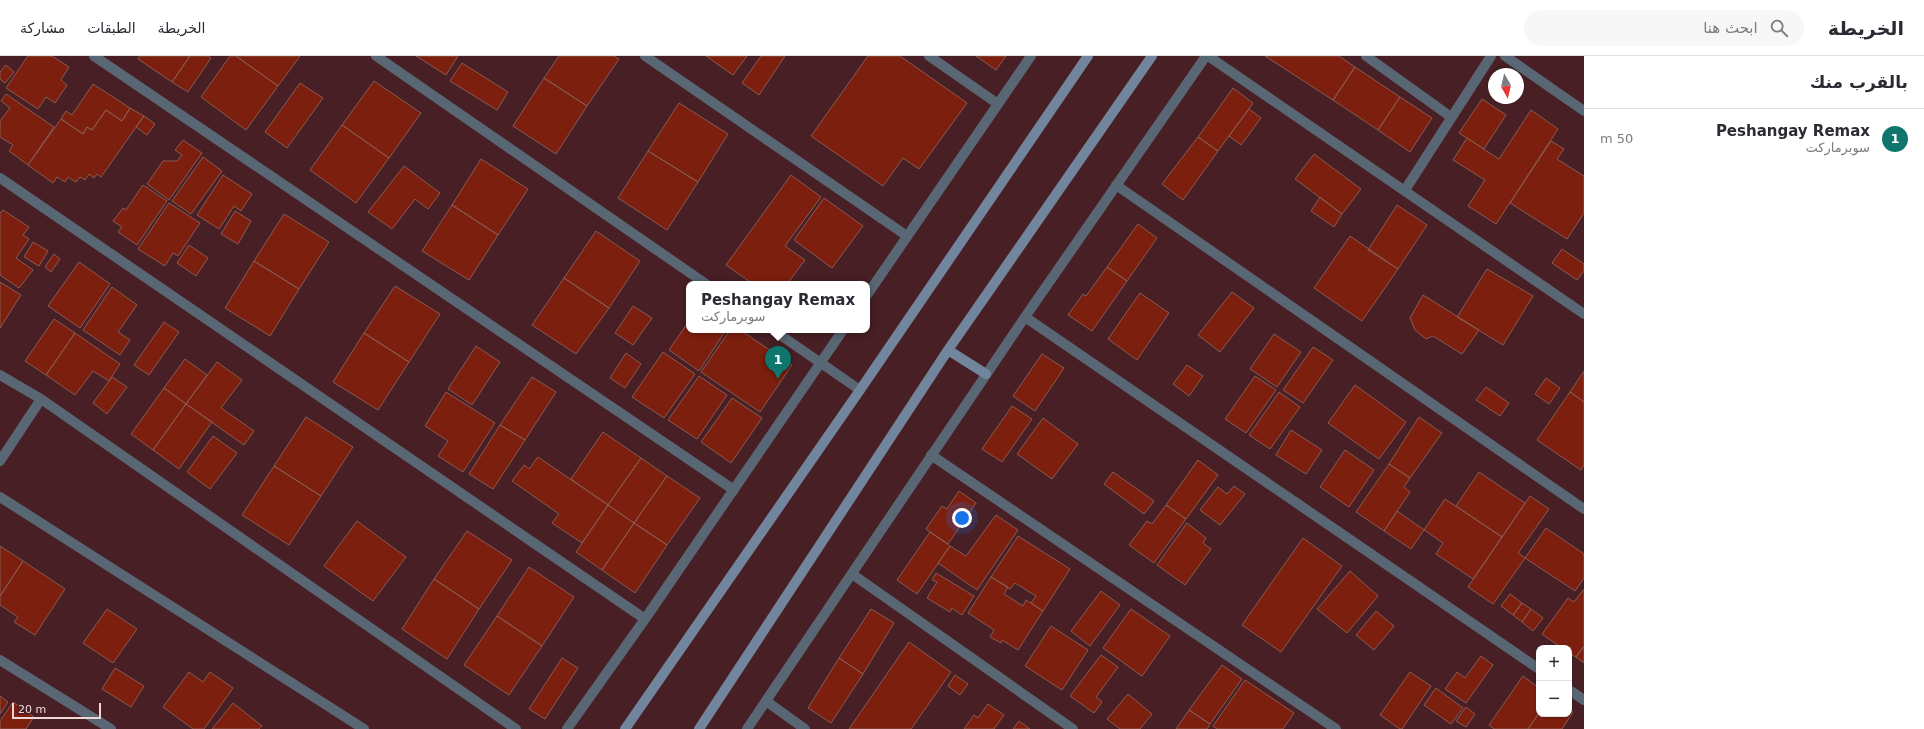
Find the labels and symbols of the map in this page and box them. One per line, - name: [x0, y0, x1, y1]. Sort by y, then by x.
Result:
- north arrow: [1488, 68, 1524, 104]
- pin: 1: [765, 346, 791, 379]
- your location: [952, 508, 972, 528]
- scale bar: [12, 701, 101, 720]

